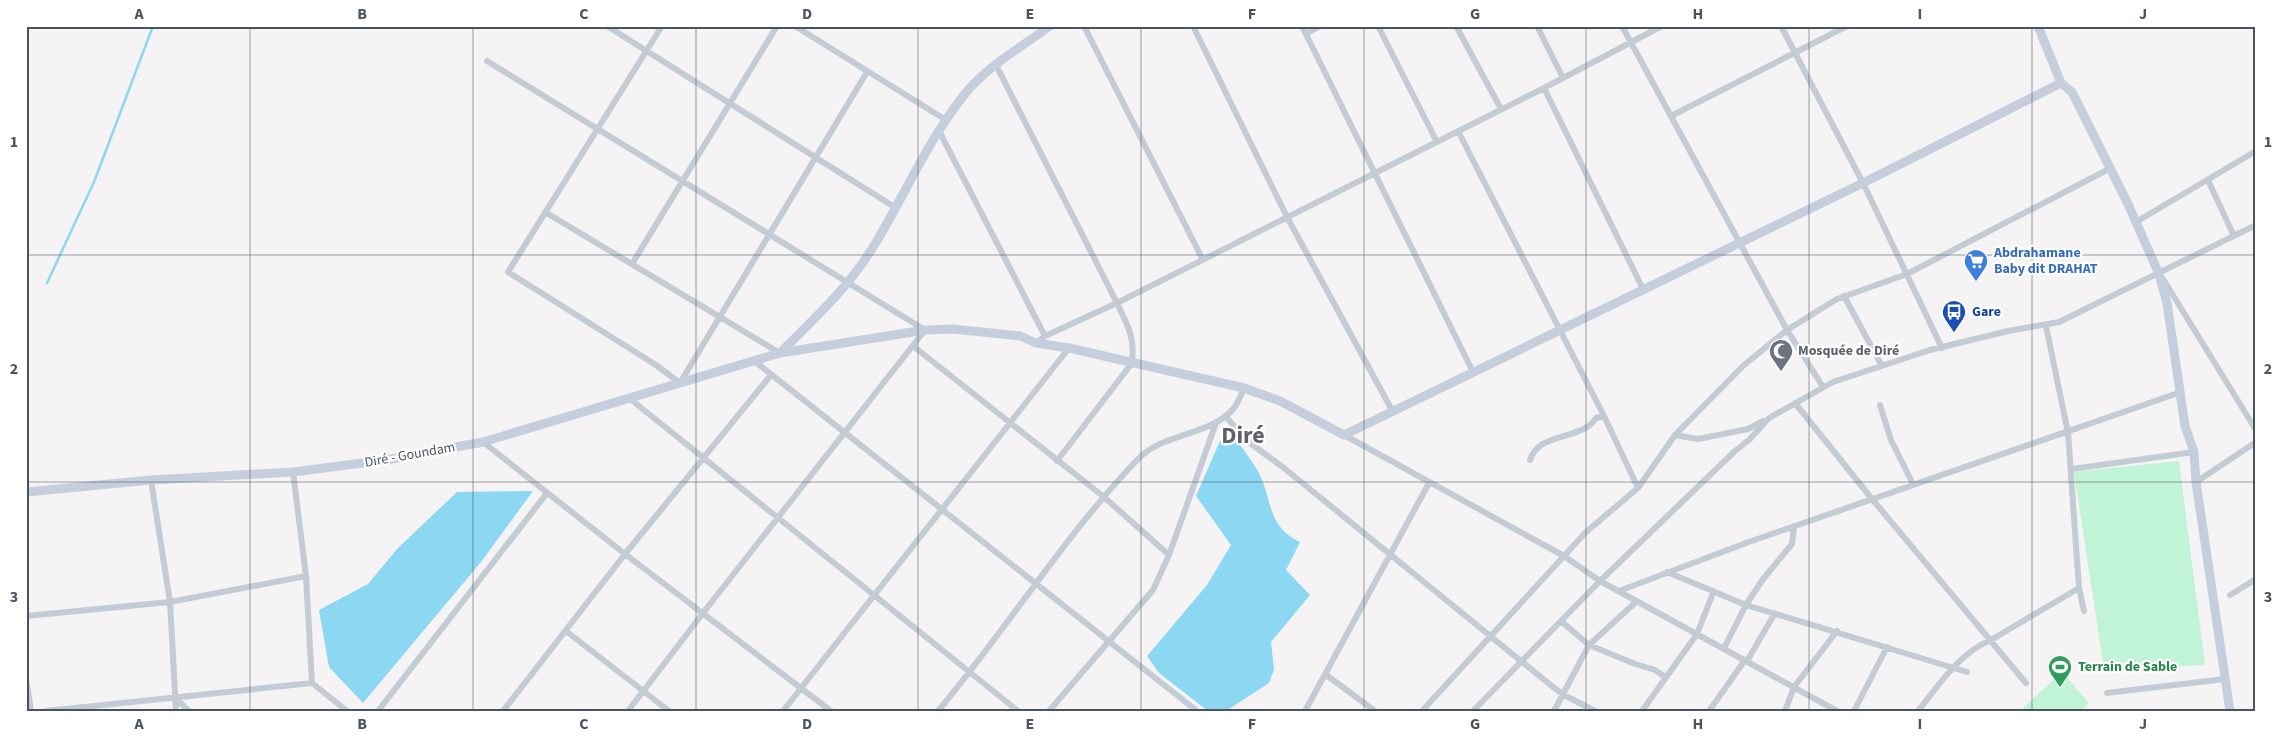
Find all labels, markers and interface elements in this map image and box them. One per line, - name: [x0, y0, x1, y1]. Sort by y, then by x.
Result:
- text: A: [133, 3, 144, 25]
- text: B: [357, 3, 367, 25]
- text: C: [579, 3, 589, 25]
- text: D: [802, 3, 812, 25]
- text: E: [1026, 3, 1034, 25]
- text: F: [1248, 3, 1256, 25]
- text: G: [1470, 3, 1480, 25]
- text: H: [1693, 3, 1703, 25]
- text: I: [1918, 3, 1922, 25]
- text: J: [2139, 3, 2147, 25]
- text: 1: [10, 131, 18, 153]
- text: 1: [2264, 131, 2272, 153]
- place label: Abdrahamane Baby dit DRAHAT: [1993, 243, 2098, 279]
- supermarket icon: Abdrahamane Baby dit DRAHAT: [1963, 248, 1989, 282]
- bus stop icon: Gare: [1941, 299, 1967, 333]
- place label: Gare: [1972, 302, 2001, 322]
- mosque icon: Mosquée de Diré: [1768, 338, 1794, 372]
- place label: Mosquée de Diré: [1798, 341, 1899, 361]
- text: 2: [10, 358, 18, 380]
- text: 2: [2264, 358, 2272, 380]
- district label: Diré: [1221, 418, 1265, 453]
- street label: Diré - Goundam: [363, 437, 457, 473]
- text: 3: [10, 586, 18, 608]
- text: 3: [2264, 586, 2272, 608]
- sports icon: Terrain de Sable: [2047, 654, 2073, 688]
- place label: Terrain de Sable: [2078, 657, 2177, 677]
- text: A: [133, 713, 144, 735]
- text: B: [357, 713, 367, 735]
- text: C: [579, 713, 589, 735]
- text: D: [802, 713, 812, 735]
- text: E: [1026, 713, 1034, 735]
- text: F: [1248, 713, 1256, 735]
- text: G: [1470, 713, 1480, 735]
- text: H: [1693, 713, 1703, 735]
- text: I: [1918, 713, 1922, 735]
- text: J: [2139, 713, 2147, 735]

